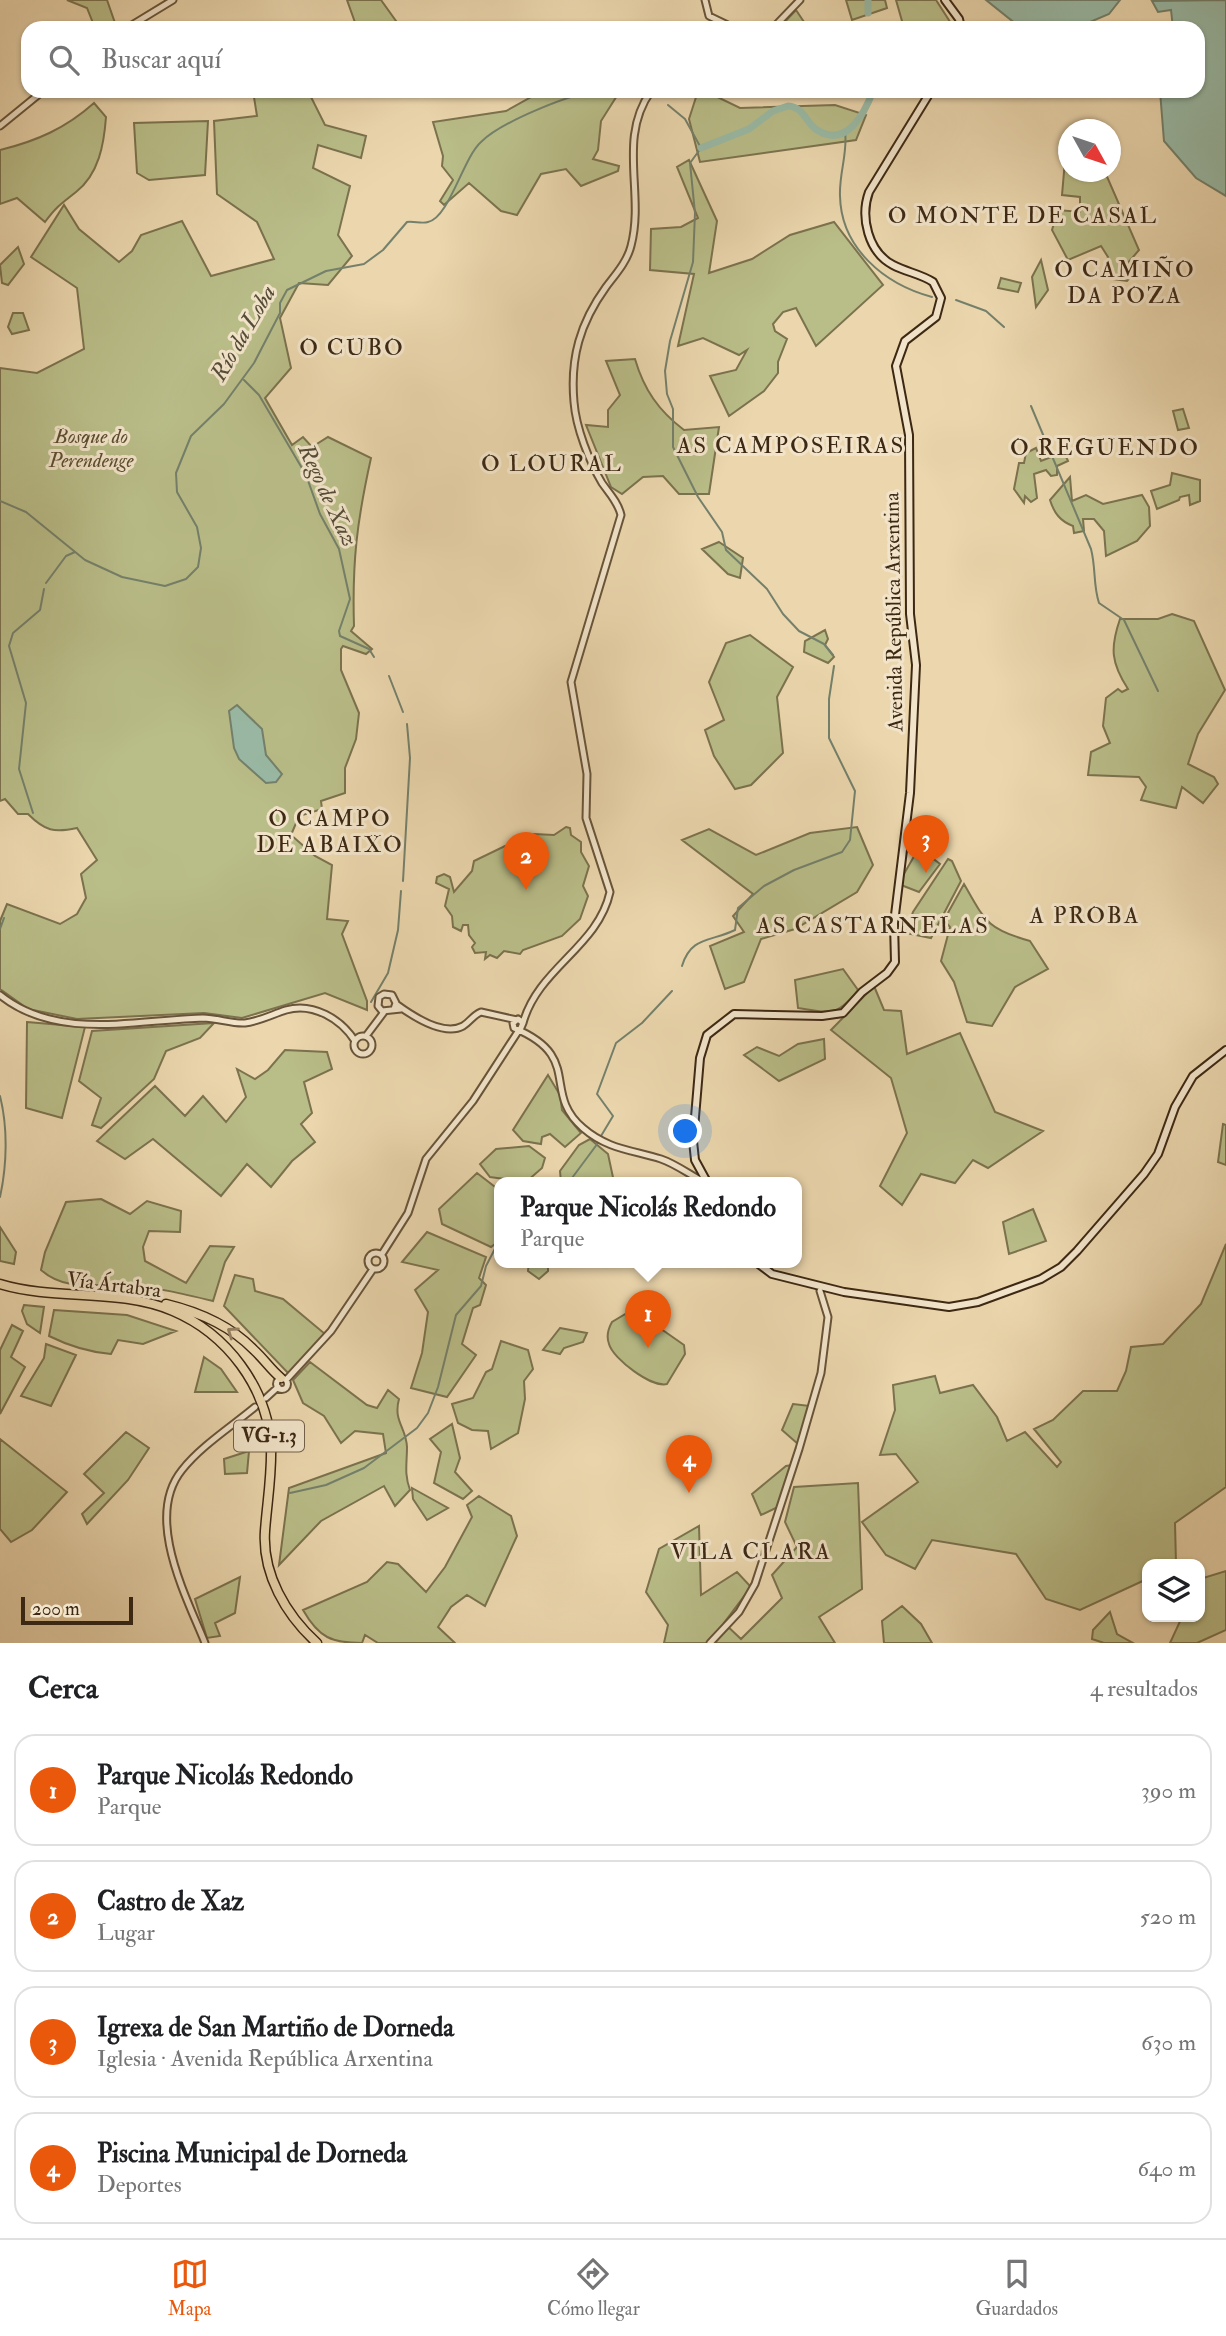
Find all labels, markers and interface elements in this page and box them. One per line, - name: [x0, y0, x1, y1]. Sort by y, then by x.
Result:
- search box: [21, 21, 1205, 98]
- icon: search: [45, 41, 83, 79]
- text: Buscar aquí: [101, 44, 221, 76]
- north arrow: [1058, 119, 1121, 182]
- district label: O MONTE DE CASAL: [888, 201, 1158, 230]
- district label: O CAMIÑO DA POZA: [1054, 255, 1196, 310]
- water label: Río da Loba: [203, 280, 282, 387]
- district label: O CUBO: [299, 333, 405, 362]
- park label: Bosque do Perendenge: [48, 423, 134, 474]
- district label: AS CAMPOSEIRAS: [676, 431, 905, 460]
- district label: O REGUENDO: [1010, 433, 1200, 462]
- water label: Rego de Xaz: [291, 438, 364, 551]
- district label: O LOURAL: [481, 449, 623, 478]
- street label: Avenida República Arxentina: [878, 492, 910, 733]
- district label: O CAMPO DE ABAIXO: [256, 804, 404, 859]
- pin: 3: [903, 815, 949, 873]
- pin: 2: [503, 832, 549, 890]
- district label: A PROBA: [1028, 901, 1141, 930]
- district label: AS CASTARNELAS: [755, 911, 990, 940]
- your location: [668, 1114, 702, 1148]
- popup: [494, 1177, 802, 1268]
- text: Parque Nicolás Redondo: [520, 1192, 776, 1224]
- text: Parque: [520, 1224, 584, 1253]
- street label: Vía Ártabra: [65, 1266, 163, 1304]
- pin: 1: [625, 1290, 671, 1348]
- one-way arrow: [227, 1328, 240, 1340]
- road number: VG-1.3: [234, 1420, 304, 1452]
- pin: 4: [666, 1435, 712, 1493]
- district label: VILA CLARA: [670, 1537, 832, 1566]
- map controls: [1142, 1559, 1205, 1622]
- button: layers: [1142, 1559, 1205, 1622]
- scale bar: [21, 1594, 133, 1626]
- text: 200 m: [32, 1597, 80, 1621]
- text: Cerca: [28, 1670, 98, 1707]
- text: 4 resultados: [1090, 1674, 1198, 1703]
- text: Parque Nicolás Redondo: [97, 1760, 353, 1792]
- text: 1: [49, 1776, 57, 1805]
- text: 390 m: [1141, 1776, 1196, 1805]
- text: Parque: [97, 1792, 161, 1821]
- text: Castro de Xaz: [97, 1886, 244, 1918]
- text: 2: [47, 1902, 59, 1931]
- text: 520 m: [1140, 1902, 1196, 1931]
- text: Lugar: [97, 1918, 155, 1947]
- text: Igrexa de San Martiño de Dorneda: [97, 2012, 454, 2044]
- text: 3: [49, 2028, 57, 2057]
- text: 630 m: [1141, 2028, 1196, 2057]
- text: Iglesia · Avenida República Arxentina: [97, 2044, 433, 2073]
- text: Piscina Municipal de Dorneda: [97, 2138, 407, 2170]
- text: 4: [47, 2154, 59, 2183]
- text: 640 m: [1138, 2154, 1196, 2183]
- text: Deportes: [97, 2170, 182, 2199]
- tab: Mapa: [168, 2255, 211, 2321]
- tab: Cómo llegar: [547, 2255, 640, 2321]
- tab: Guardados: [975, 2255, 1058, 2321]

